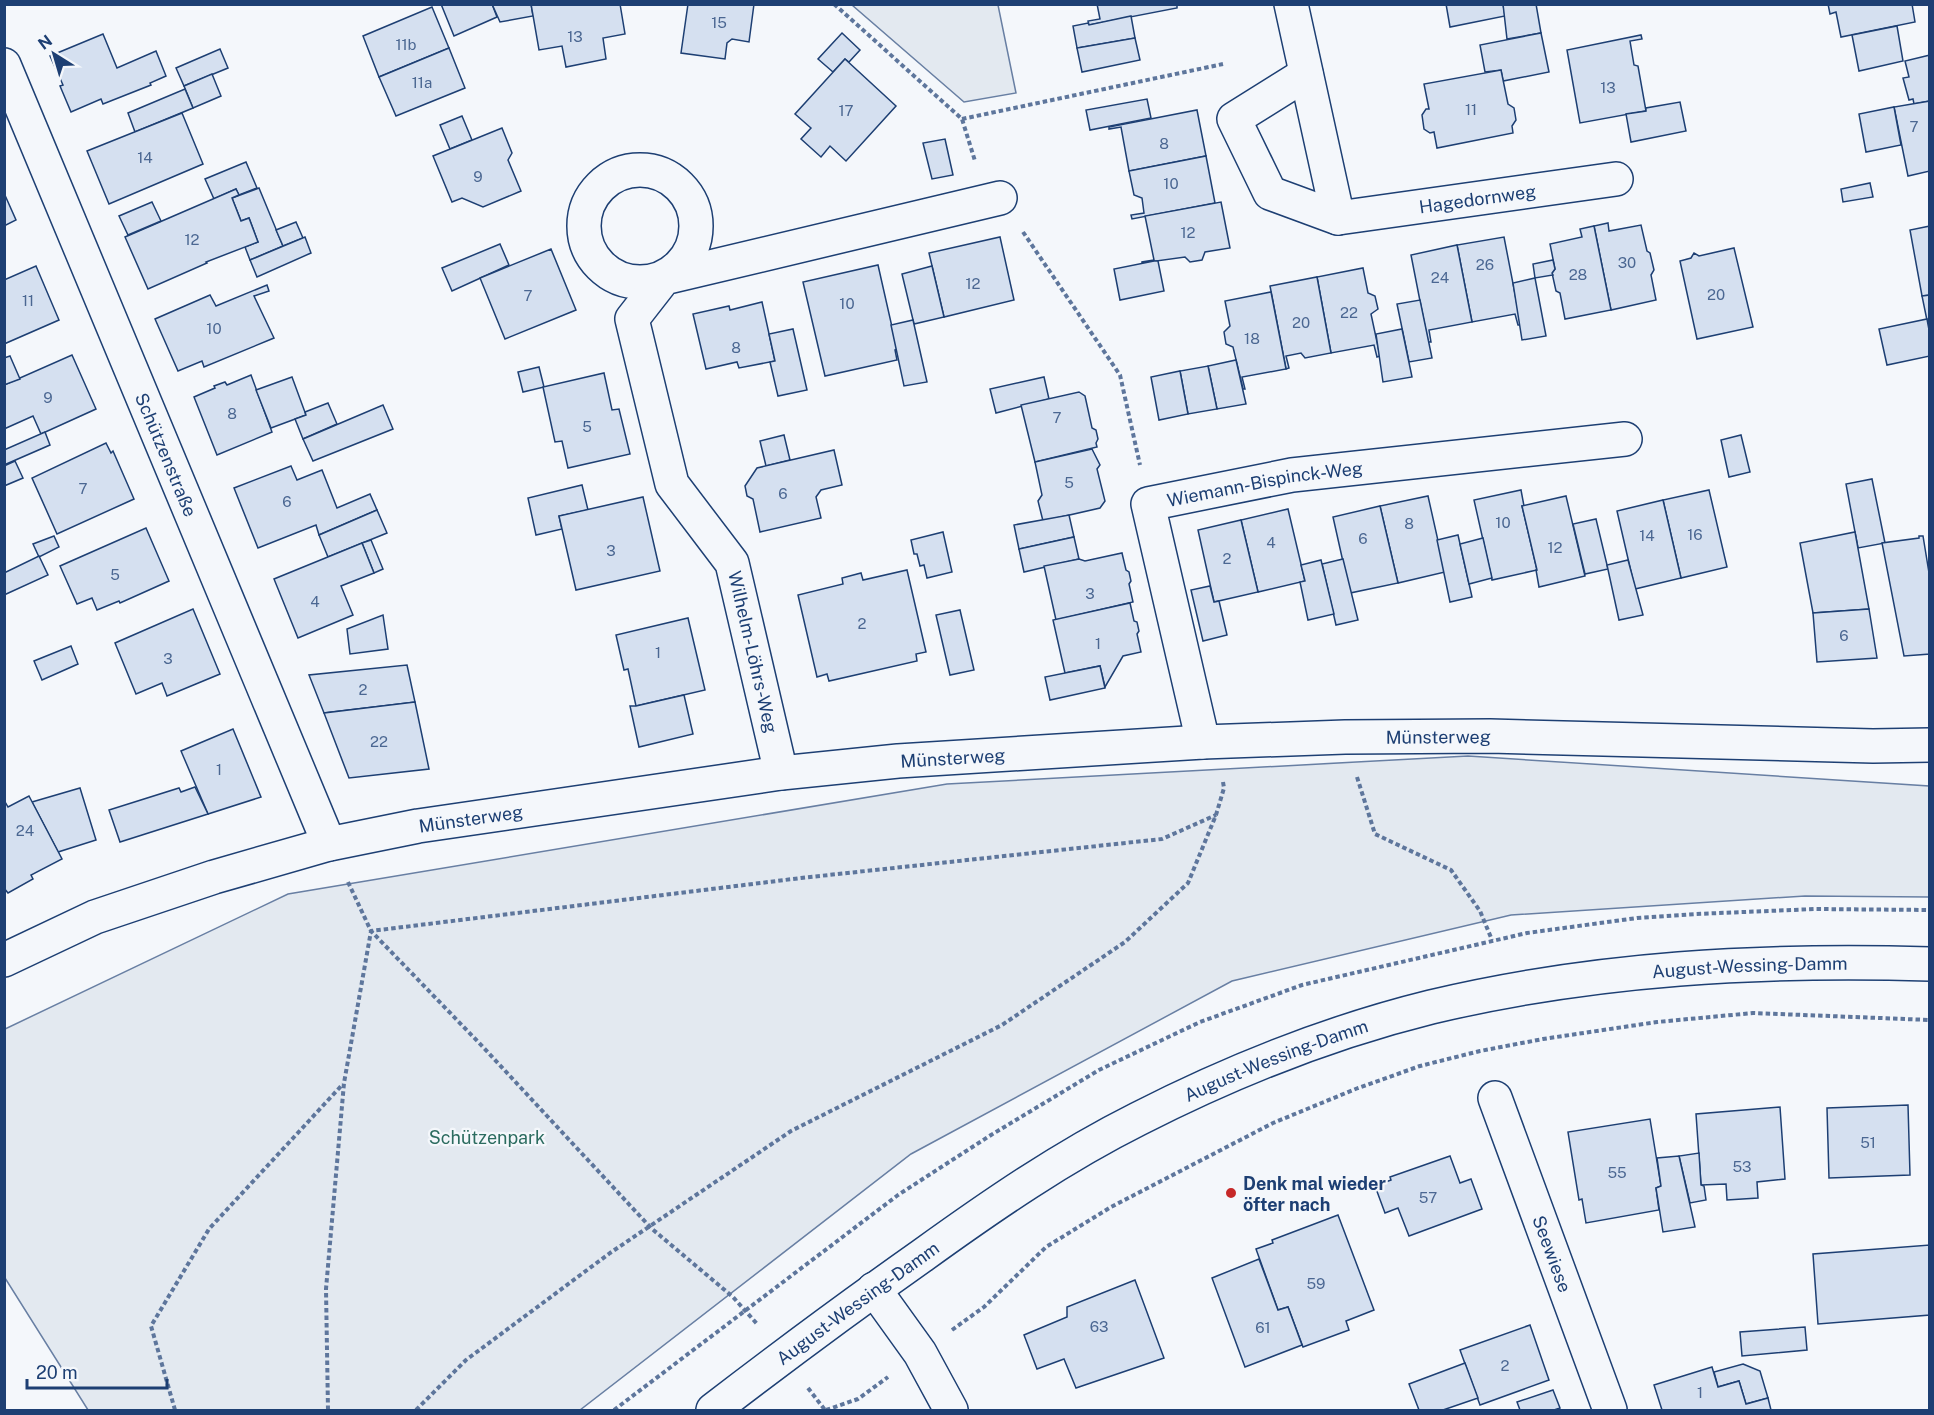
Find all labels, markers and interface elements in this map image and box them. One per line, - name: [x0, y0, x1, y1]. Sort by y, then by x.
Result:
- house number: 15: [711, 14, 727, 31]
- north arrow: [24, 24, 84, 84]
- house number: 13: [567, 28, 583, 45]
- text: N: [35, 31, 56, 54]
- house number: 11b: [395, 36, 417, 53]
- house number: 11a: [412, 74, 432, 91]
- house number: 13: [1600, 79, 1616, 96]
- house number: 11: [1465, 101, 1477, 118]
- house number: 17: [838, 102, 854, 119]
- house number: 7: [1909, 118, 1919, 135]
- house number: 8: [1159, 135, 1169, 152]
- house number: 14: [137, 149, 153, 166]
- house number: 9: [473, 168, 483, 185]
- house number: 10: [1163, 175, 1179, 192]
- street label: Hagedornweg: [1418, 180, 1537, 217]
- house number: 12: [1180, 224, 1196, 241]
- house number: 12: [184, 231, 200, 248]
- house number: 30: [1618, 254, 1636, 271]
- house number: 26: [1476, 256, 1494, 273]
- house number: 28: [1569, 266, 1587, 283]
- house number: 24: [1431, 269, 1449, 286]
- house number: 12: [965, 275, 981, 292]
- house number: 20: [1707, 286, 1725, 303]
- house number: 7: [523, 287, 533, 304]
- house number: 11: [22, 292, 34, 309]
- house number: 10: [839, 295, 855, 312]
- house number: 22: [1340, 304, 1358, 321]
- house number: 20: [1292, 314, 1310, 331]
- house number: 10: [206, 320, 222, 337]
- house number: 18: [1244, 330, 1260, 347]
- house number: 8: [731, 339, 741, 356]
- house number: 9: [43, 389, 53, 406]
- street label: Schützenstraße: [131, 389, 202, 519]
- house number: 8: [227, 405, 237, 422]
- house number: 7: [1052, 409, 1062, 426]
- house number: 5: [582, 418, 592, 435]
- street label: Wiemann-Bispinck-Weg: [1165, 457, 1364, 510]
- house number: 5: [1064, 474, 1074, 491]
- house number: 7: [78, 480, 88, 497]
- house number: 6: [778, 485, 788, 502]
- house number: 6: [282, 493, 292, 510]
- house number: 10: [1495, 514, 1511, 531]
- house number: 8: [1404, 515, 1414, 532]
- house number: 16: [1687, 526, 1703, 543]
- house number: 14: [1639, 527, 1655, 544]
- house number: 6: [1358, 530, 1368, 547]
- house number: 4: [1266, 534, 1276, 551]
- house number: 12: [1547, 539, 1563, 556]
- house number: 3: [606, 542, 616, 559]
- house number: 2: [1223, 550, 1232, 567]
- house number: 5: [110, 566, 120, 583]
- street label: Wilhelm-Löhrs-Weg: [724, 569, 782, 735]
- house number: 3: [1085, 585, 1095, 602]
- house number: 4: [310, 593, 320, 610]
- house number: 2: [858, 615, 867, 632]
- house number: 6: [1839, 627, 1849, 644]
- house number: 1: [1095, 635, 1101, 652]
- house number: 1: [655, 644, 661, 661]
- house number: 3: [163, 650, 173, 667]
- house number: 2: [359, 681, 368, 698]
- street label: Münsterweg: [1386, 725, 1491, 747]
- house number: 22: [370, 733, 388, 750]
- street label: Münsterweg: [900, 744, 1006, 771]
- house number: 1: [216, 761, 222, 778]
- street label: Münsterweg: [417, 800, 524, 836]
- house number: 24: [16, 822, 34, 839]
- street label: August-Wessing-Damm: [1651, 952, 1848, 982]
- street label: August-Wessing-Damm: [1181, 1015, 1370, 1105]
- park label: Schützenpark: [429, 1127, 545, 1148]
- house number: 51: [1860, 1134, 1876, 1151]
- house number: 53: [1732, 1158, 1752, 1175]
- house number: 55: [1607, 1164, 1627, 1181]
- place label: Denk mal wieder öfter nach: [1243, 1173, 1386, 1215]
- marker: Denk mal wieder öfter nach: [1224, 1186, 1238, 1200]
- house number: 57: [1419, 1189, 1437, 1206]
- street label: Seewiese: [1529, 1212, 1576, 1295]
- street label: August-Wessing-Damm: [772, 1237, 943, 1369]
- house number: 59: [1307, 1275, 1325, 1292]
- house number: 63: [1090, 1318, 1108, 1335]
- house number: 61: [1255, 1319, 1271, 1336]
- scale bar: [27, 1352, 166, 1390]
- house number: 2: [1501, 1357, 1510, 1374]
- text: 20 m: [36, 1362, 78, 1383]
- house number: 1: [1697, 1384, 1703, 1401]

